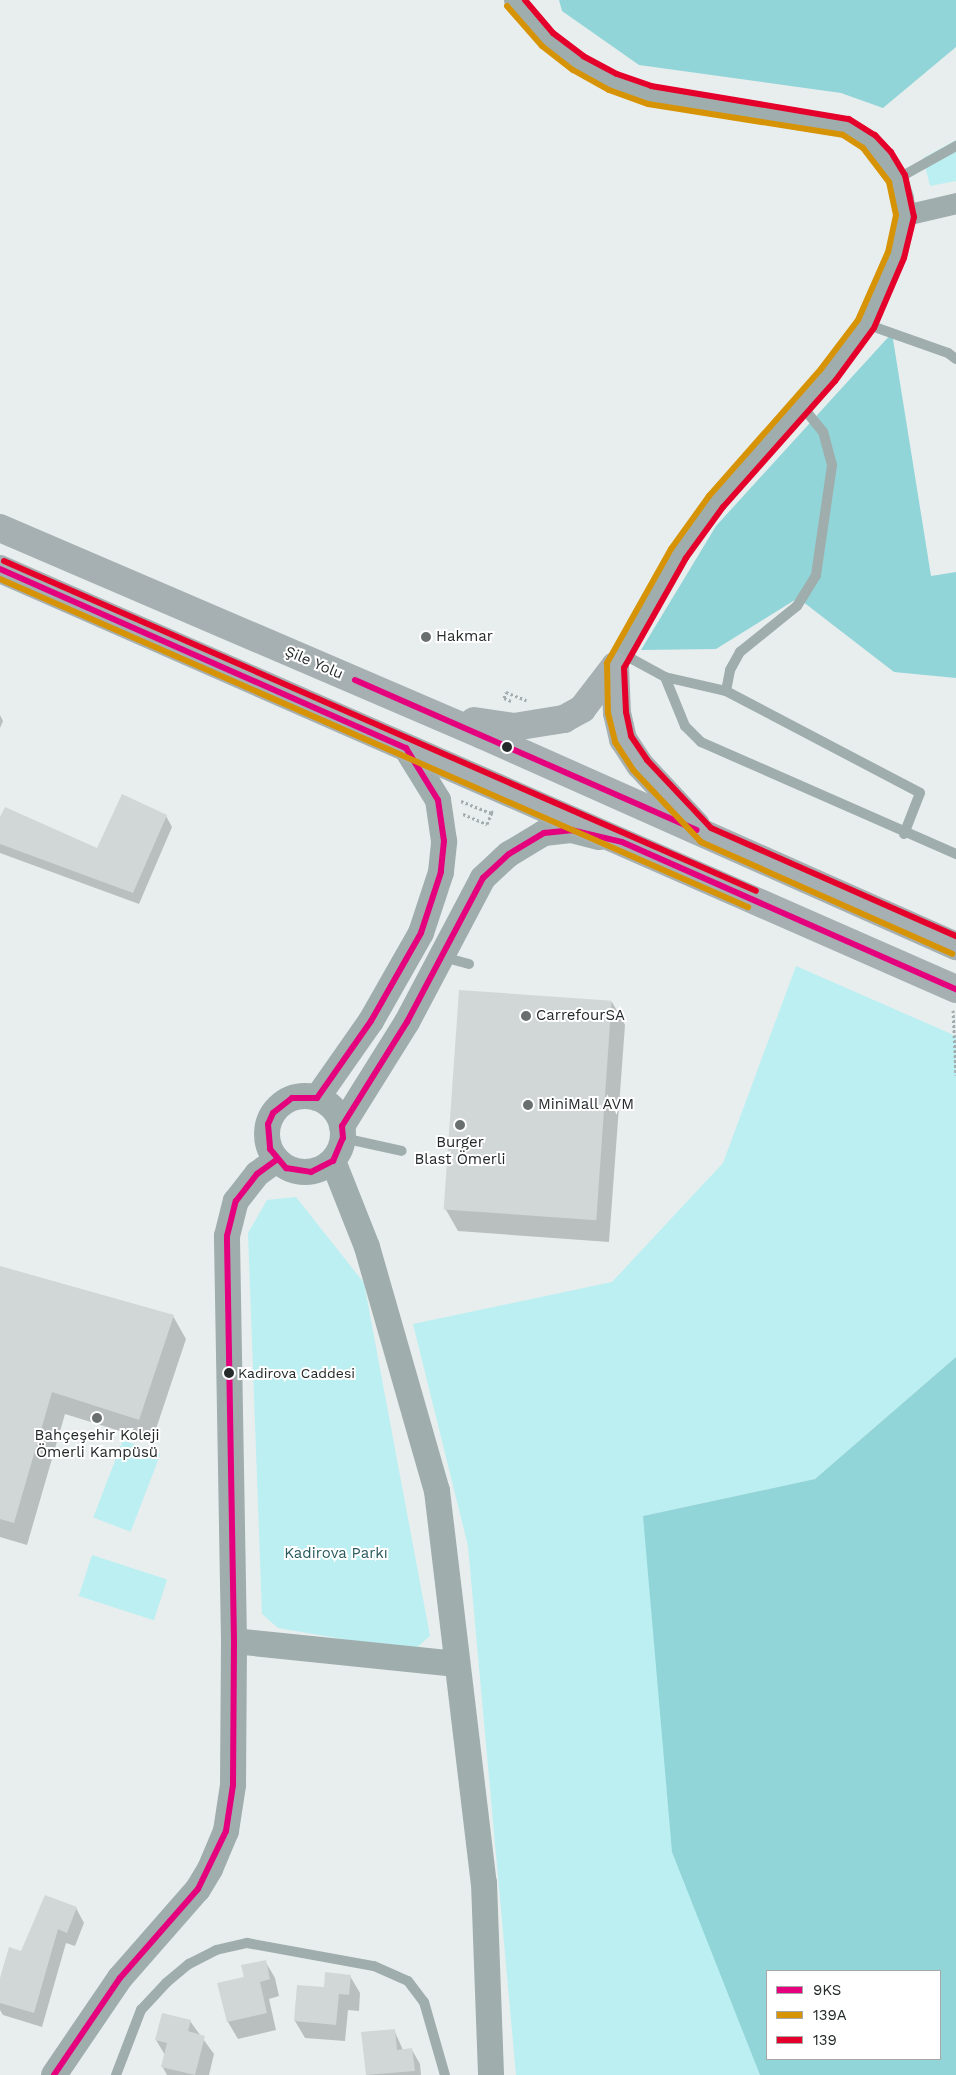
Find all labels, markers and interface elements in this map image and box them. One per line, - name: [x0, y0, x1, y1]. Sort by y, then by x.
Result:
- place label: Hakmar: [436, 628, 493, 646]
- marker: Hakmar: [420, 631, 432, 643]
- street label: Şile Yolu: [282, 643, 346, 683]
- unlabelled marker: [502, 742, 512, 752]
- place label: CarrefourSA: [536, 1007, 625, 1025]
- marker: CarrefourSA: [520, 1010, 532, 1022]
- place label: MiniMall AVM: [538, 1096, 635, 1114]
- marker: MiniMall AVM: [522, 1099, 534, 1111]
- marker: Burger Blast Ömerli: [454, 1119, 466, 1131]
- place label: Burger Blast Ömerli: [415, 1133, 505, 1168]
- place label: Kadirova Caddesi: [238, 1365, 355, 1381]
- marker: Kadirova Caddesi: [224, 1368, 234, 1378]
- marker: Bahçeşehir Koleji Ömerli Kampüsü: [91, 1412, 103, 1424]
- place label: Bahçeşehir Koleji Ömerli Kampüsü: [34, 1426, 160, 1461]
- park label: Kadirova Parkı: [284, 1545, 388, 1563]
- legend: [766, 1970, 941, 2060]
- text: 9KS: [813, 1981, 841, 1999]
- text: 139A: [813, 2006, 847, 2024]
- text: 139: [813, 2031, 837, 2049]

